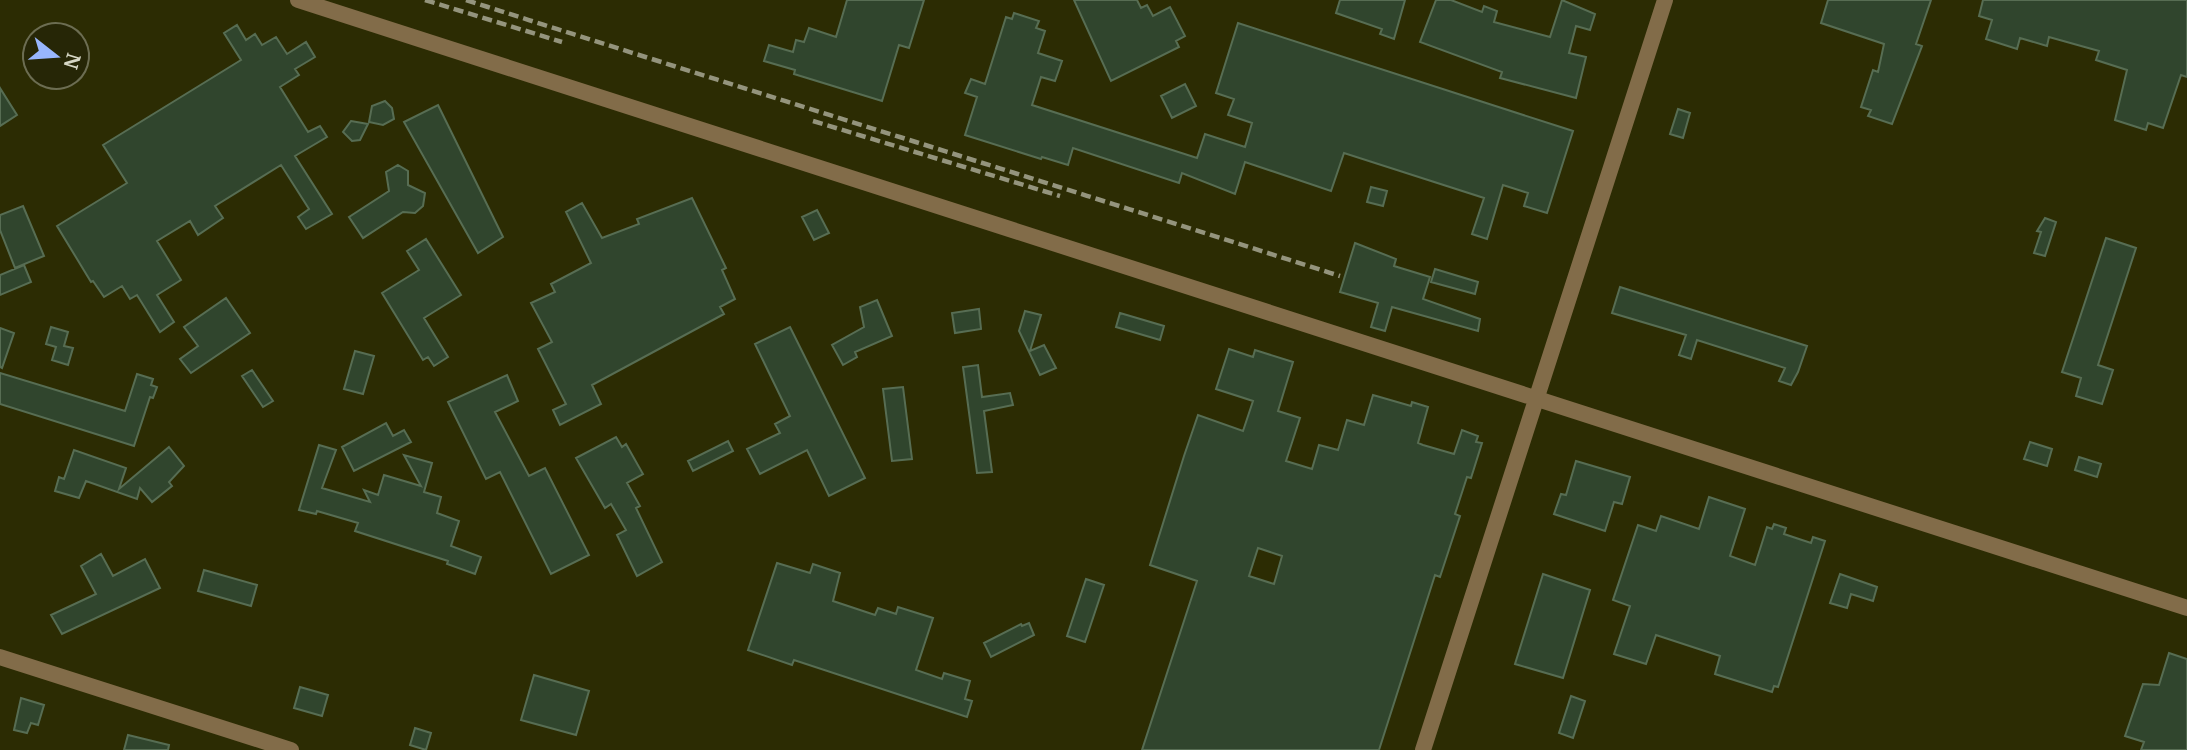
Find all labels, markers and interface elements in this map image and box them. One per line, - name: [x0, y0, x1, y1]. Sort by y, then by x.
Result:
- north arrow: [21, 21, 91, 91]
- text: N: [59, 50, 86, 72]

